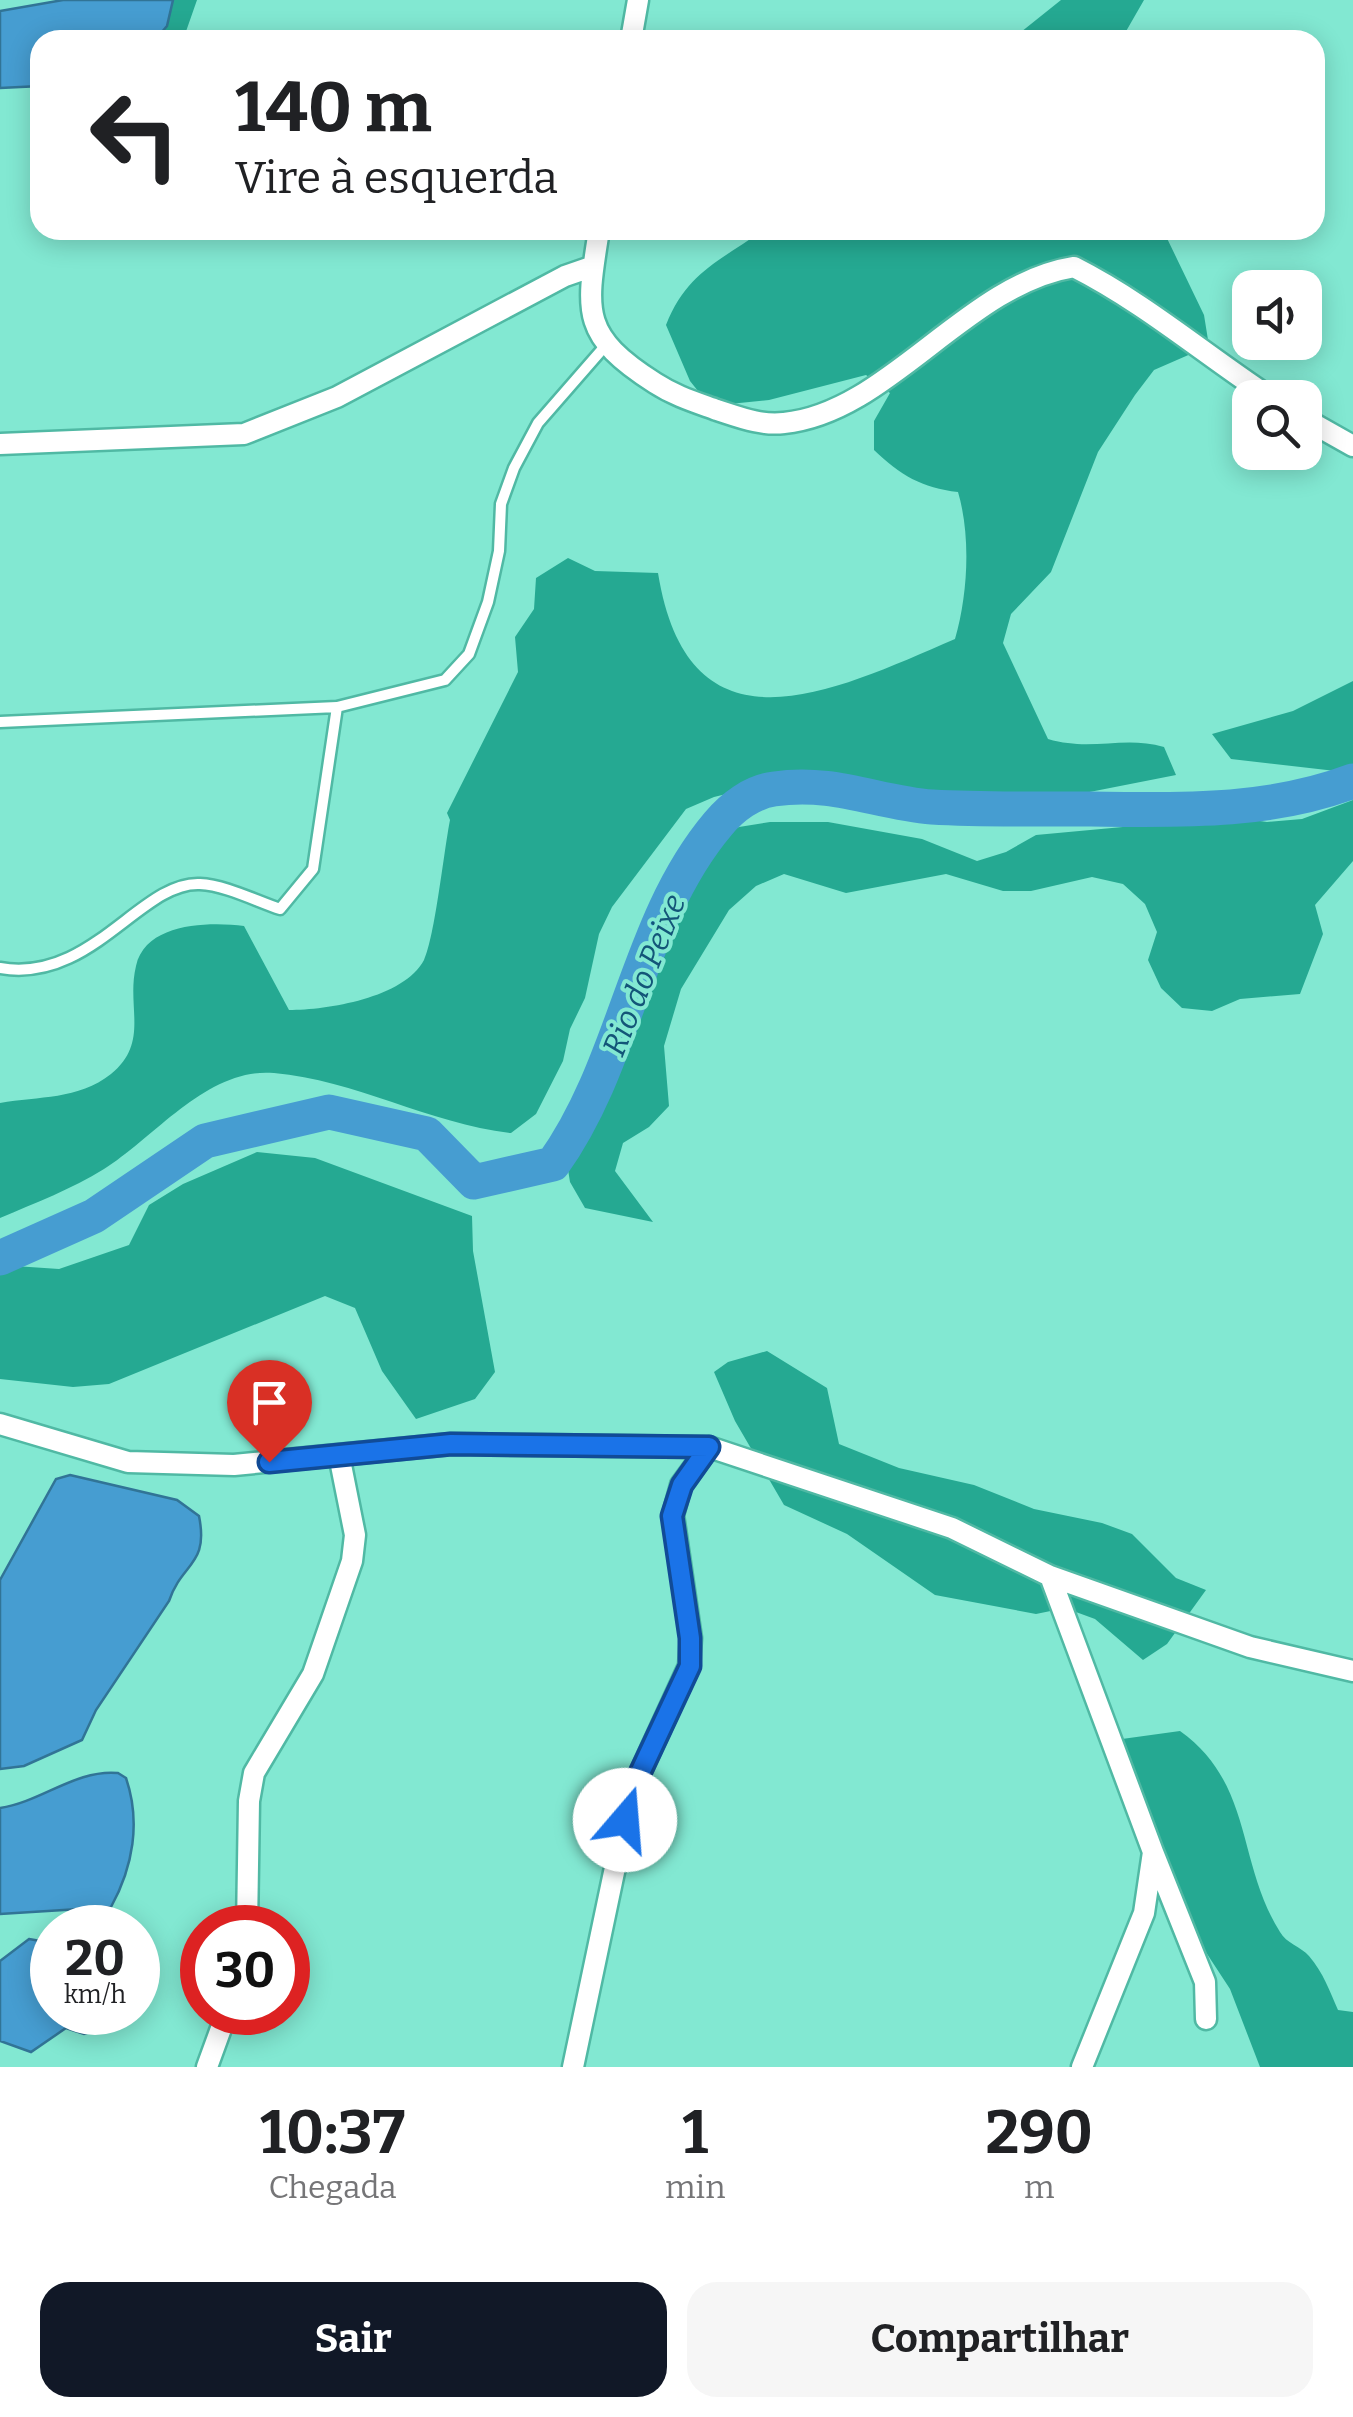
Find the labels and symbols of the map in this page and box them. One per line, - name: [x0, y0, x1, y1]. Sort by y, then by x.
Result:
- water label: Rio do Peixe: [594, 889, 694, 1061]
- pin: [227, 1360, 312, 1463]
- position arrow: [573, 1768, 677, 1872]
- speed limit sign: 30: [180, 1905, 310, 2035]

